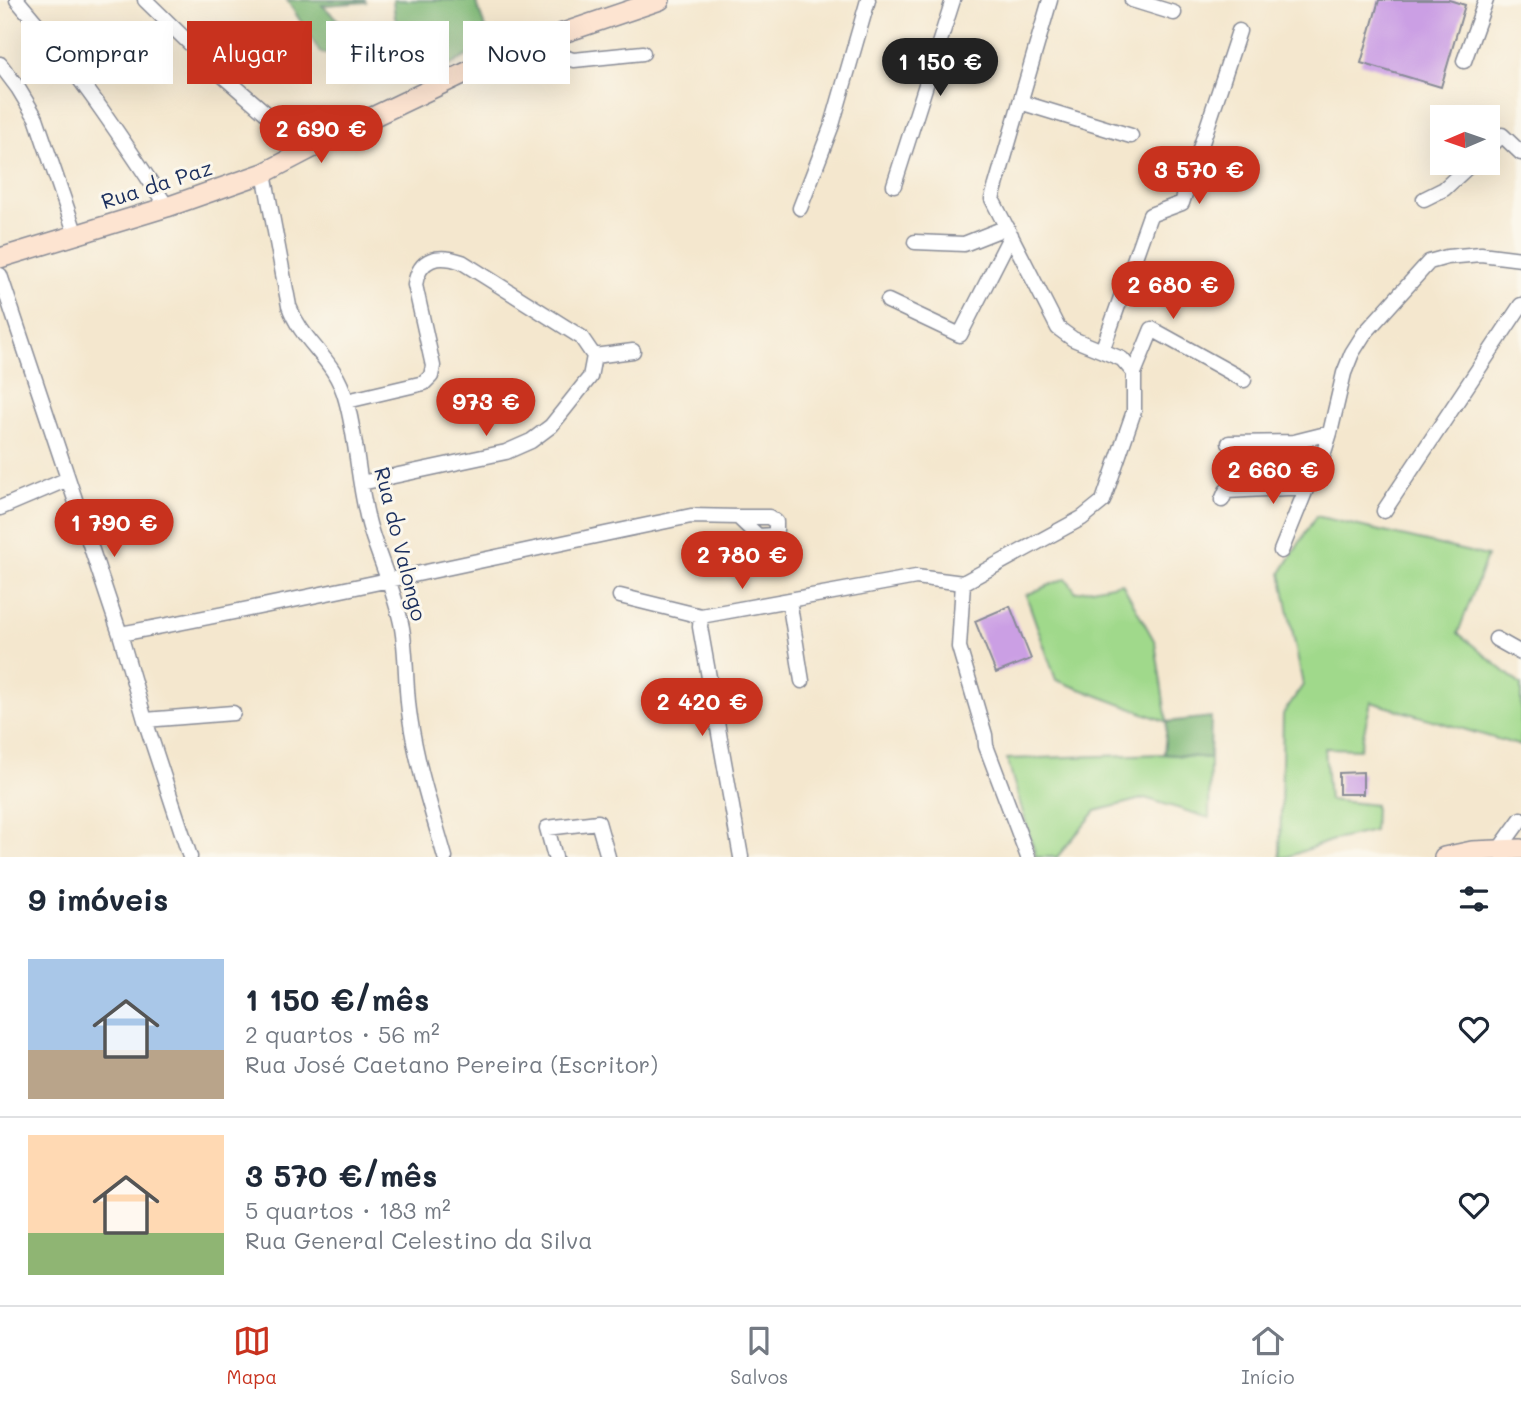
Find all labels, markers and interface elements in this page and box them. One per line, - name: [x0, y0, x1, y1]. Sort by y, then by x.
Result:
- chip: Comprar: [21, 21, 173, 84]
- chip: Alugar: [187, 21, 312, 84]
- chip: Filtros: [326, 21, 449, 84]
- chip: Novo: [463, 21, 570, 84]
- pin: 1 150 €: [875, 38, 1005, 98]
- text: 1 150 €: [898, 46, 982, 76]
- north arrow: [1430, 105, 1500, 175]
- map controls: [1430, 105, 1500, 175]
- pin: 2 690 €: [256, 106, 386, 165]
- text: 2 690 €: [276, 113, 366, 143]
- pin: 3 570 €: [1134, 146, 1264, 206]
- street label: Rua da Paz: [97, 153, 216, 214]
- text: 3 570 €: [1154, 154, 1244, 184]
- pin: 2 680 €: [1108, 262, 1238, 321]
- text: 2 680 €: [1127, 269, 1219, 299]
- pin: 973 €: [437, 378, 535, 438]
- text: 973 €: [452, 386, 520, 416]
- pin: 2 660 €: [1208, 447, 1338, 506]
- text: 2 660 €: [1228, 454, 1318, 484]
- street label: Rua do Valongo: [369, 464, 434, 623]
- pin: 1 790 €: [49, 500, 179, 559]
- text: 1 790 €: [71, 507, 157, 537]
- pin: 2 780 €: [677, 532, 807, 591]
- text: 2 780 €: [697, 539, 787, 569]
- pin: 2 420 €: [637, 678, 767, 738]
- text: 2 420 €: [657, 686, 747, 716]
- text: 9 imóveis: [28, 879, 168, 919]
- icon: filters: [1455, 880, 1493, 918]
- text: 1 150 €/mês: [245, 979, 429, 1019]
- icon: home: [84, 987, 168, 1071]
- icon: heart: [1455, 1010, 1493, 1048]
- text: 2 quartos · 56 m²: [245, 1019, 440, 1049]
- text: Rua José Caetano Pereira (Escritor): [245, 1049, 658, 1079]
- text: 3 570 €/mês: [245, 1155, 437, 1195]
- icon: home: [84, 1163, 168, 1247]
- icon: heart: [1455, 1186, 1493, 1224]
- text: 5 quartos · 183 m²: [245, 1195, 451, 1225]
- text: Rua General Celestino da Silva: [245, 1225, 593, 1255]
- tab: Mapa: [227, 1322, 277, 1389]
- tab: Salvos: [730, 1322, 788, 1389]
- tab: Início: [1241, 1322, 1294, 1389]

